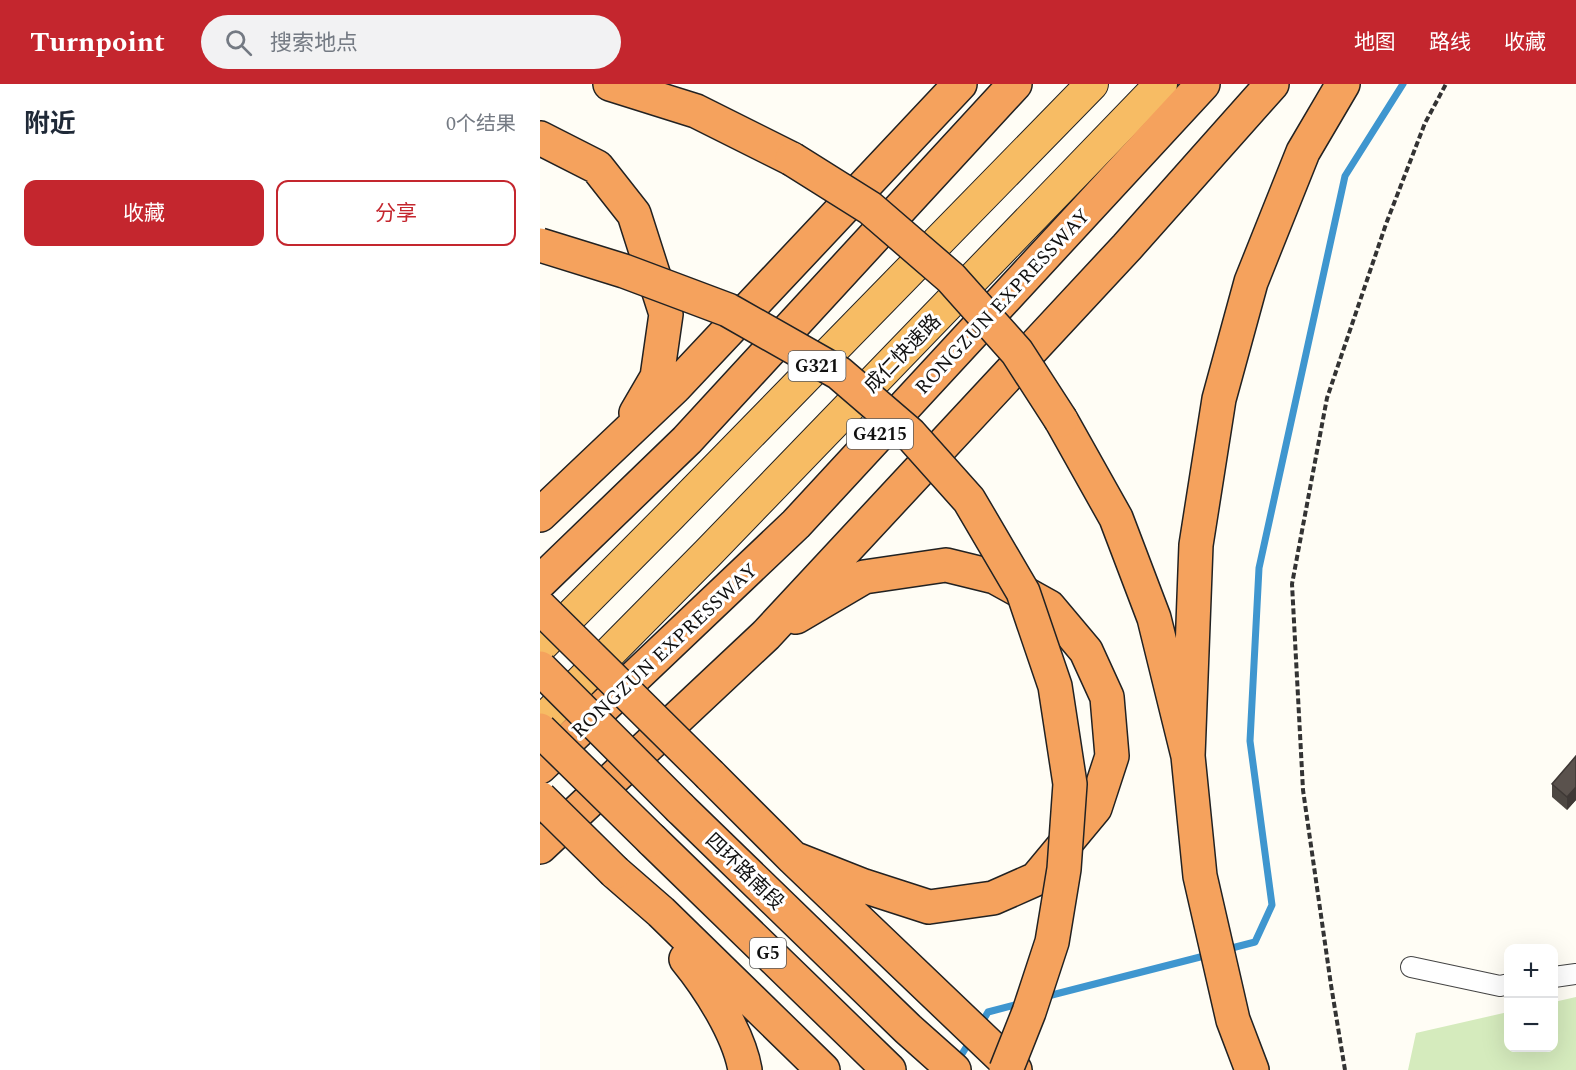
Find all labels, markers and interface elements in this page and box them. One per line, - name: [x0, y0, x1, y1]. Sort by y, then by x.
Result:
- search box: [201, 15, 621, 69]
- text: Turnpoint: [30, 21, 165, 64]
- icon: search: [222, 26, 255, 59]
- text: 搜索地点: [270, 27, 358, 60]
- text: 地图: [1354, 27, 1396, 59]
- text: 路线: [1429, 27, 1471, 59]
- text: 收藏: [1504, 27, 1546, 59]
- text: 附近: [24, 104, 76, 144]
- text: 0个结果: [446, 109, 516, 139]
- button: 收藏: [24, 180, 264, 246]
- button: 分享: [276, 180, 516, 246]
- street label: RONGZUN EXPRESSWAY: [908, 202, 1097, 402]
- street label: 成仁快速路: [857, 307, 948, 400]
- road number: G321: [788, 351, 846, 381]
- road number: G4215: [847, 419, 913, 449]
- street label: RONGZUN EXPRESSWAY: [565, 556, 765, 745]
- street label: 四环路南段: [698, 826, 791, 917]
- road number: G5: [750, 938, 786, 968]
- map controls: [1504, 944, 1558, 1052]
- button: +: [1504, 944, 1558, 998]
- button: −: [1504, 998, 1558, 1052]

